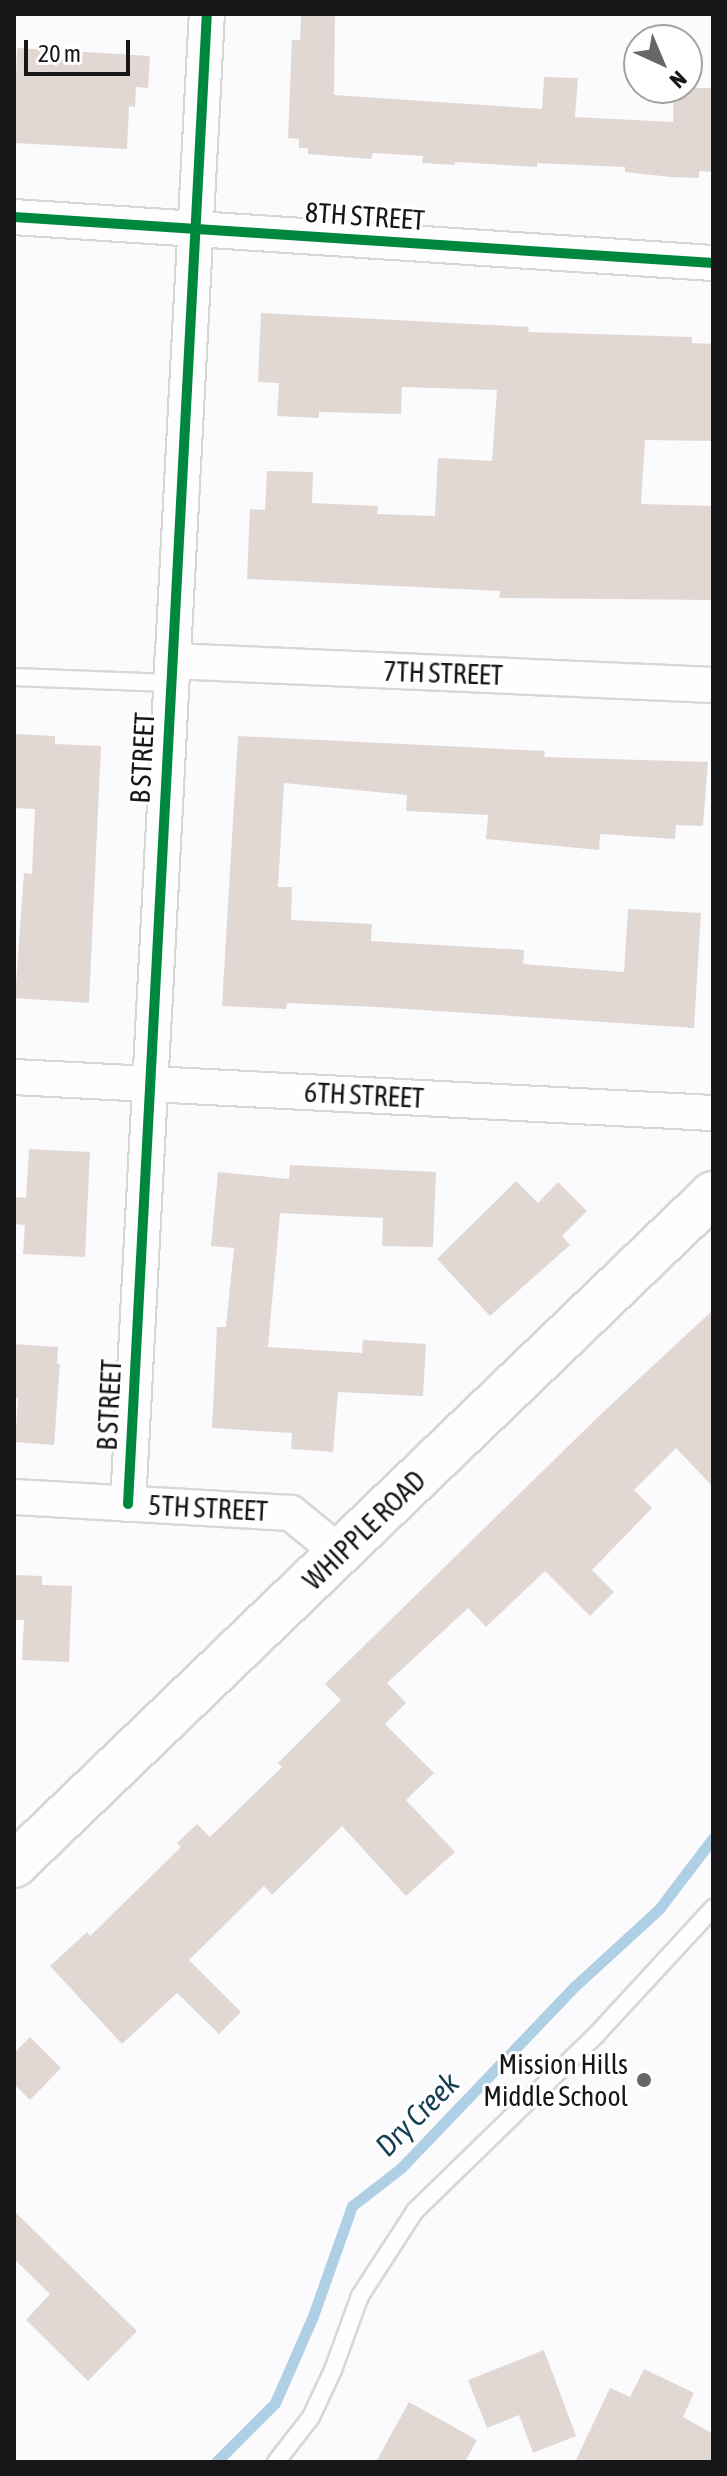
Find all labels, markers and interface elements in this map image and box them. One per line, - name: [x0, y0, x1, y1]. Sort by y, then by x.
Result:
- scale bar: [28, 24, 134, 74]
- north arrow: [623, 24, 703, 104]
- text: 20 m: [38, 40, 81, 67]
- text: N: [665, 66, 692, 94]
- street label: 8TH STREET: [304, 195, 426, 237]
- street label: 7TH STREET: [383, 654, 503, 692]
- street label: B STREET: [123, 712, 161, 804]
- street label: 6TH STREET: [303, 1075, 425, 1115]
- street label: B STREET: [90, 1359, 128, 1451]
- street label: WHIPPLE ROAD: [296, 1463, 432, 1597]
- street label: 5TH STREET: [147, 1488, 269, 1528]
- place label: Mission Hills Middle School: [483, 2047, 628, 2113]
- water label: Dry Creek: [368, 2065, 466, 2163]
- marker: Mission Hills Middle School: [635, 2071, 653, 2089]

